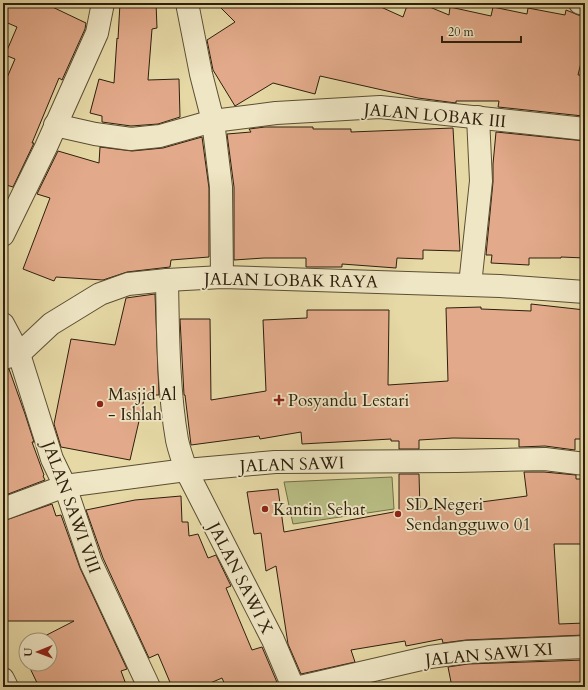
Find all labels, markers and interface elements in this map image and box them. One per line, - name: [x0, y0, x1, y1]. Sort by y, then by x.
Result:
- scale bar: [442, 18, 521, 44]
- text: 20 m: [448, 24, 475, 40]
- street label: JALAN LOBAK III: [360, 98, 507, 133]
- street label: JALAN LOBAK RAYA: [201, 267, 379, 294]
- place label: Masjid Al - Ishlah: [108, 383, 177, 426]
- place label: Posyandu Lestari: [288, 389, 409, 412]
- marker: Posyandu Lestari: [273, 394, 285, 406]
- marker: Masjid Al - Ishlah: [95, 399, 105, 409]
- street label: JALAN SAWI VIII: [36, 435, 106, 577]
- street label: JALAN SAWI: [236, 451, 345, 478]
- place label: SD Negeri Sendangguwo 01: [406, 493, 531, 536]
- place label: Kantin Sehat: [273, 498, 366, 521]
- marker: Kantin Sehat: [260, 504, 270, 514]
- marker: SD Negeri Sendangguwo 01: [393, 509, 403, 519]
- street label: JALAN SAWI X: [201, 516, 279, 639]
- north arrow: [18, 632, 58, 672]
- street label: JALAN SAWI XI: [421, 637, 554, 672]
- text: U: [21, 648, 36, 657]

